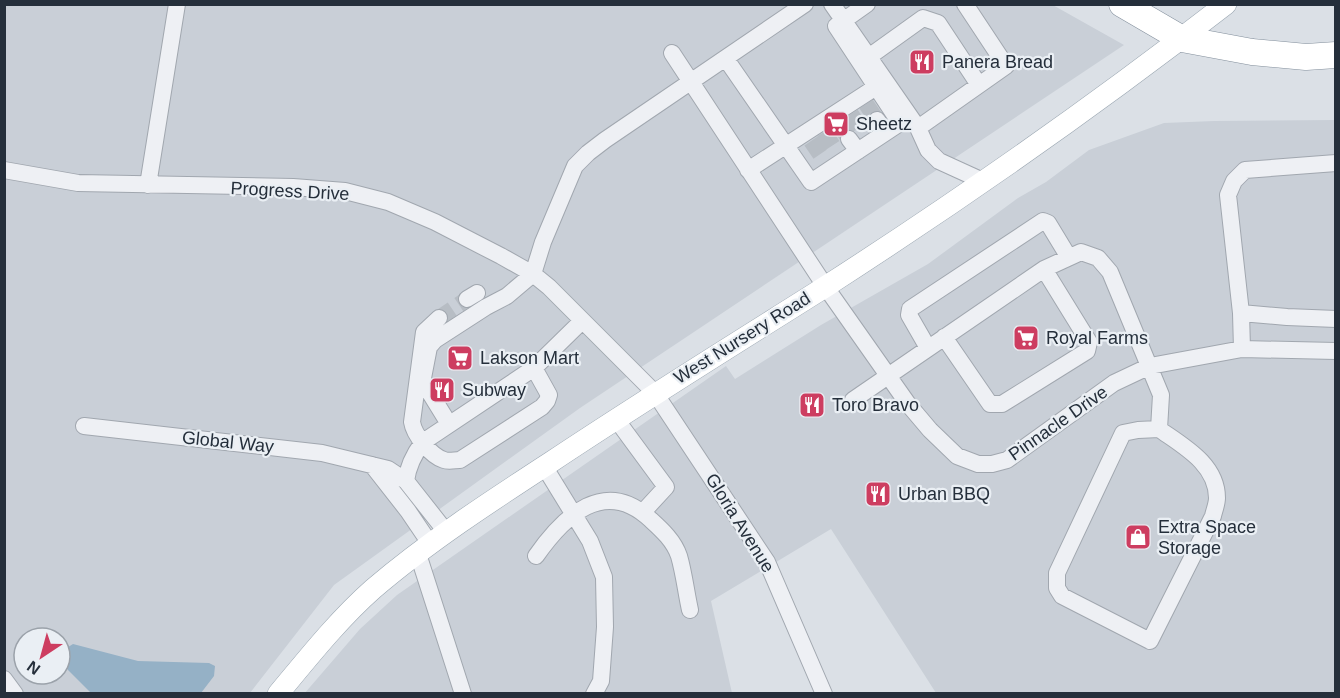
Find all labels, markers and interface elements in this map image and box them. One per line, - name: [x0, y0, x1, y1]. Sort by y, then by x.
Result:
- restaurant icon: Panera Bread: [907, 47, 937, 77]
- place label: Panera Bread: [942, 52, 1053, 72]
- supermarket icon: Sheetz: [821, 109, 851, 139]
- place label: Sheetz: [856, 114, 912, 134]
- street label: Progress Drive: [230, 178, 350, 204]
- street label: West Nursery Road: [670, 288, 814, 388]
- supermarket icon: Royal Farms: [1011, 323, 1041, 353]
- place label: Royal Farms: [1046, 328, 1148, 348]
- supermarket icon: Lakson Mart: [445, 343, 475, 373]
- place label: Lakson Mart: [480, 348, 579, 368]
- restaurant icon: Subway: [427, 375, 457, 405]
- place label: Subway: [462, 380, 526, 400]
- street label: Pinnacle Drive: [1005, 382, 1111, 464]
- restaurant icon: Toro Bravo: [797, 390, 827, 420]
- place label: Toro Bravo: [832, 395, 919, 415]
- street label: Global Way: [181, 427, 275, 457]
- street label: Gloria Avenue: [702, 470, 778, 576]
- restaurant icon: Urban BBQ: [863, 479, 893, 509]
- place label: Urban BBQ: [898, 484, 990, 504]
- place label: Extra Space Storage: [1158, 517, 1256, 558]
- shop icon: Extra Space Storage: [1123, 522, 1153, 552]
- north arrow: [12, 626, 72, 686]
- text: N: [24, 657, 43, 678]

